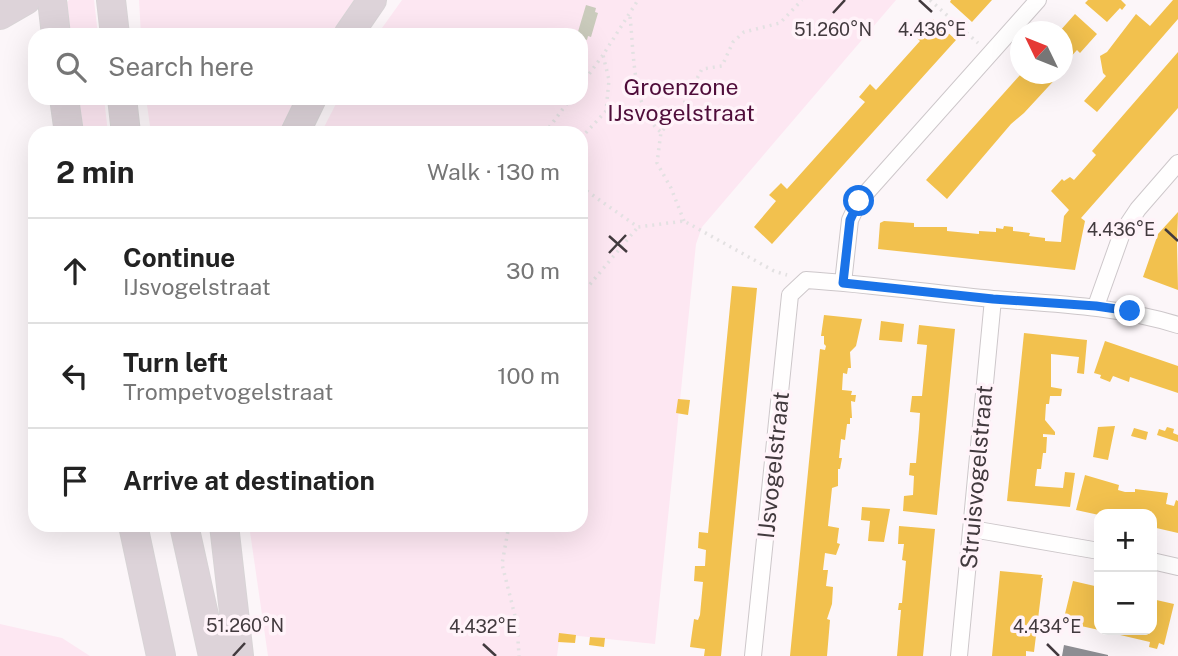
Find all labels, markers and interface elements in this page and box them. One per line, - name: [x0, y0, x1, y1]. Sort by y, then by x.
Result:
- text: 51.260°N: [794, 19, 872, 40]
- text: 4.436°E: [898, 19, 966, 40]
- north arrow: [1010, 21, 1073, 84]
- search box: [28, 28, 588, 105]
- icon: search: [52, 48, 90, 86]
- text: Search here: [108, 51, 254, 82]
- park label: Groenzone IJsvogelstraat: [607, 73, 755, 126]
- text: 2 min: [56, 154, 135, 190]
- text: Walk · 130 m: [427, 158, 560, 185]
- route start: [843, 185, 874, 216]
- text: 4.436°E: [1087, 219, 1155, 240]
- text: Continue: [123, 242, 235, 273]
- icon: ahead: [56, 252, 94, 290]
- text: 30 m: [506, 257, 560, 284]
- text: IJsvogelstraat: [123, 273, 271, 300]
- route end: [1114, 295, 1145, 326]
- text: Turn left: [123, 347, 228, 378]
- icon: left: [56, 357, 94, 395]
- text: 100 m: [497, 362, 560, 389]
- text: Trompetvogelstraat: [123, 378, 333, 405]
- street label: Struisvogelstraat: [955, 384, 997, 570]
- street label: IJsvogelstraat: [752, 390, 794, 540]
- icon: arrive: [56, 462, 94, 500]
- text: Arrive at destination: [123, 465, 375, 496]
- map controls: [1094, 509, 1157, 635]
- button: +: [1094, 509, 1157, 572]
- button: −: [1094, 572, 1157, 635]
- text: 51.260°N: [206, 615, 284, 636]
- text: 4.432°E: [449, 616, 517, 637]
- text: 4.434°E: [1013, 616, 1081, 637]

